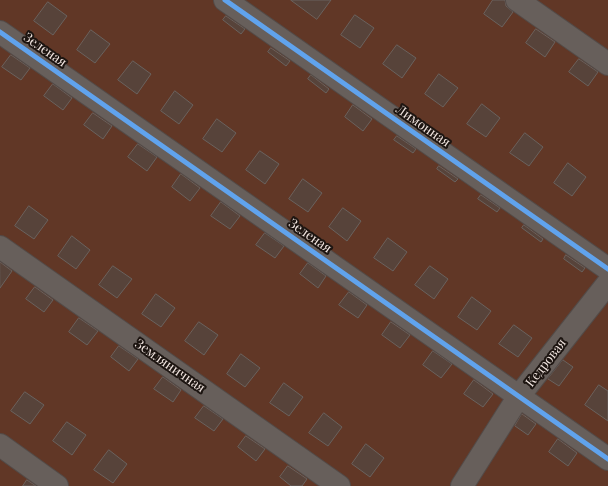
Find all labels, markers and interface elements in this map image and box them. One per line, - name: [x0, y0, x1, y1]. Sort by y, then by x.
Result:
- street label: Зеленая: [21, 30, 69, 70]
- street label: Лимонная: [393, 102, 453, 150]
- street label: Зеленая: [286, 216, 334, 256]
- street label: Земляничная: [132, 336, 208, 396]
- street label: Кедровая: [522, 336, 570, 390]

